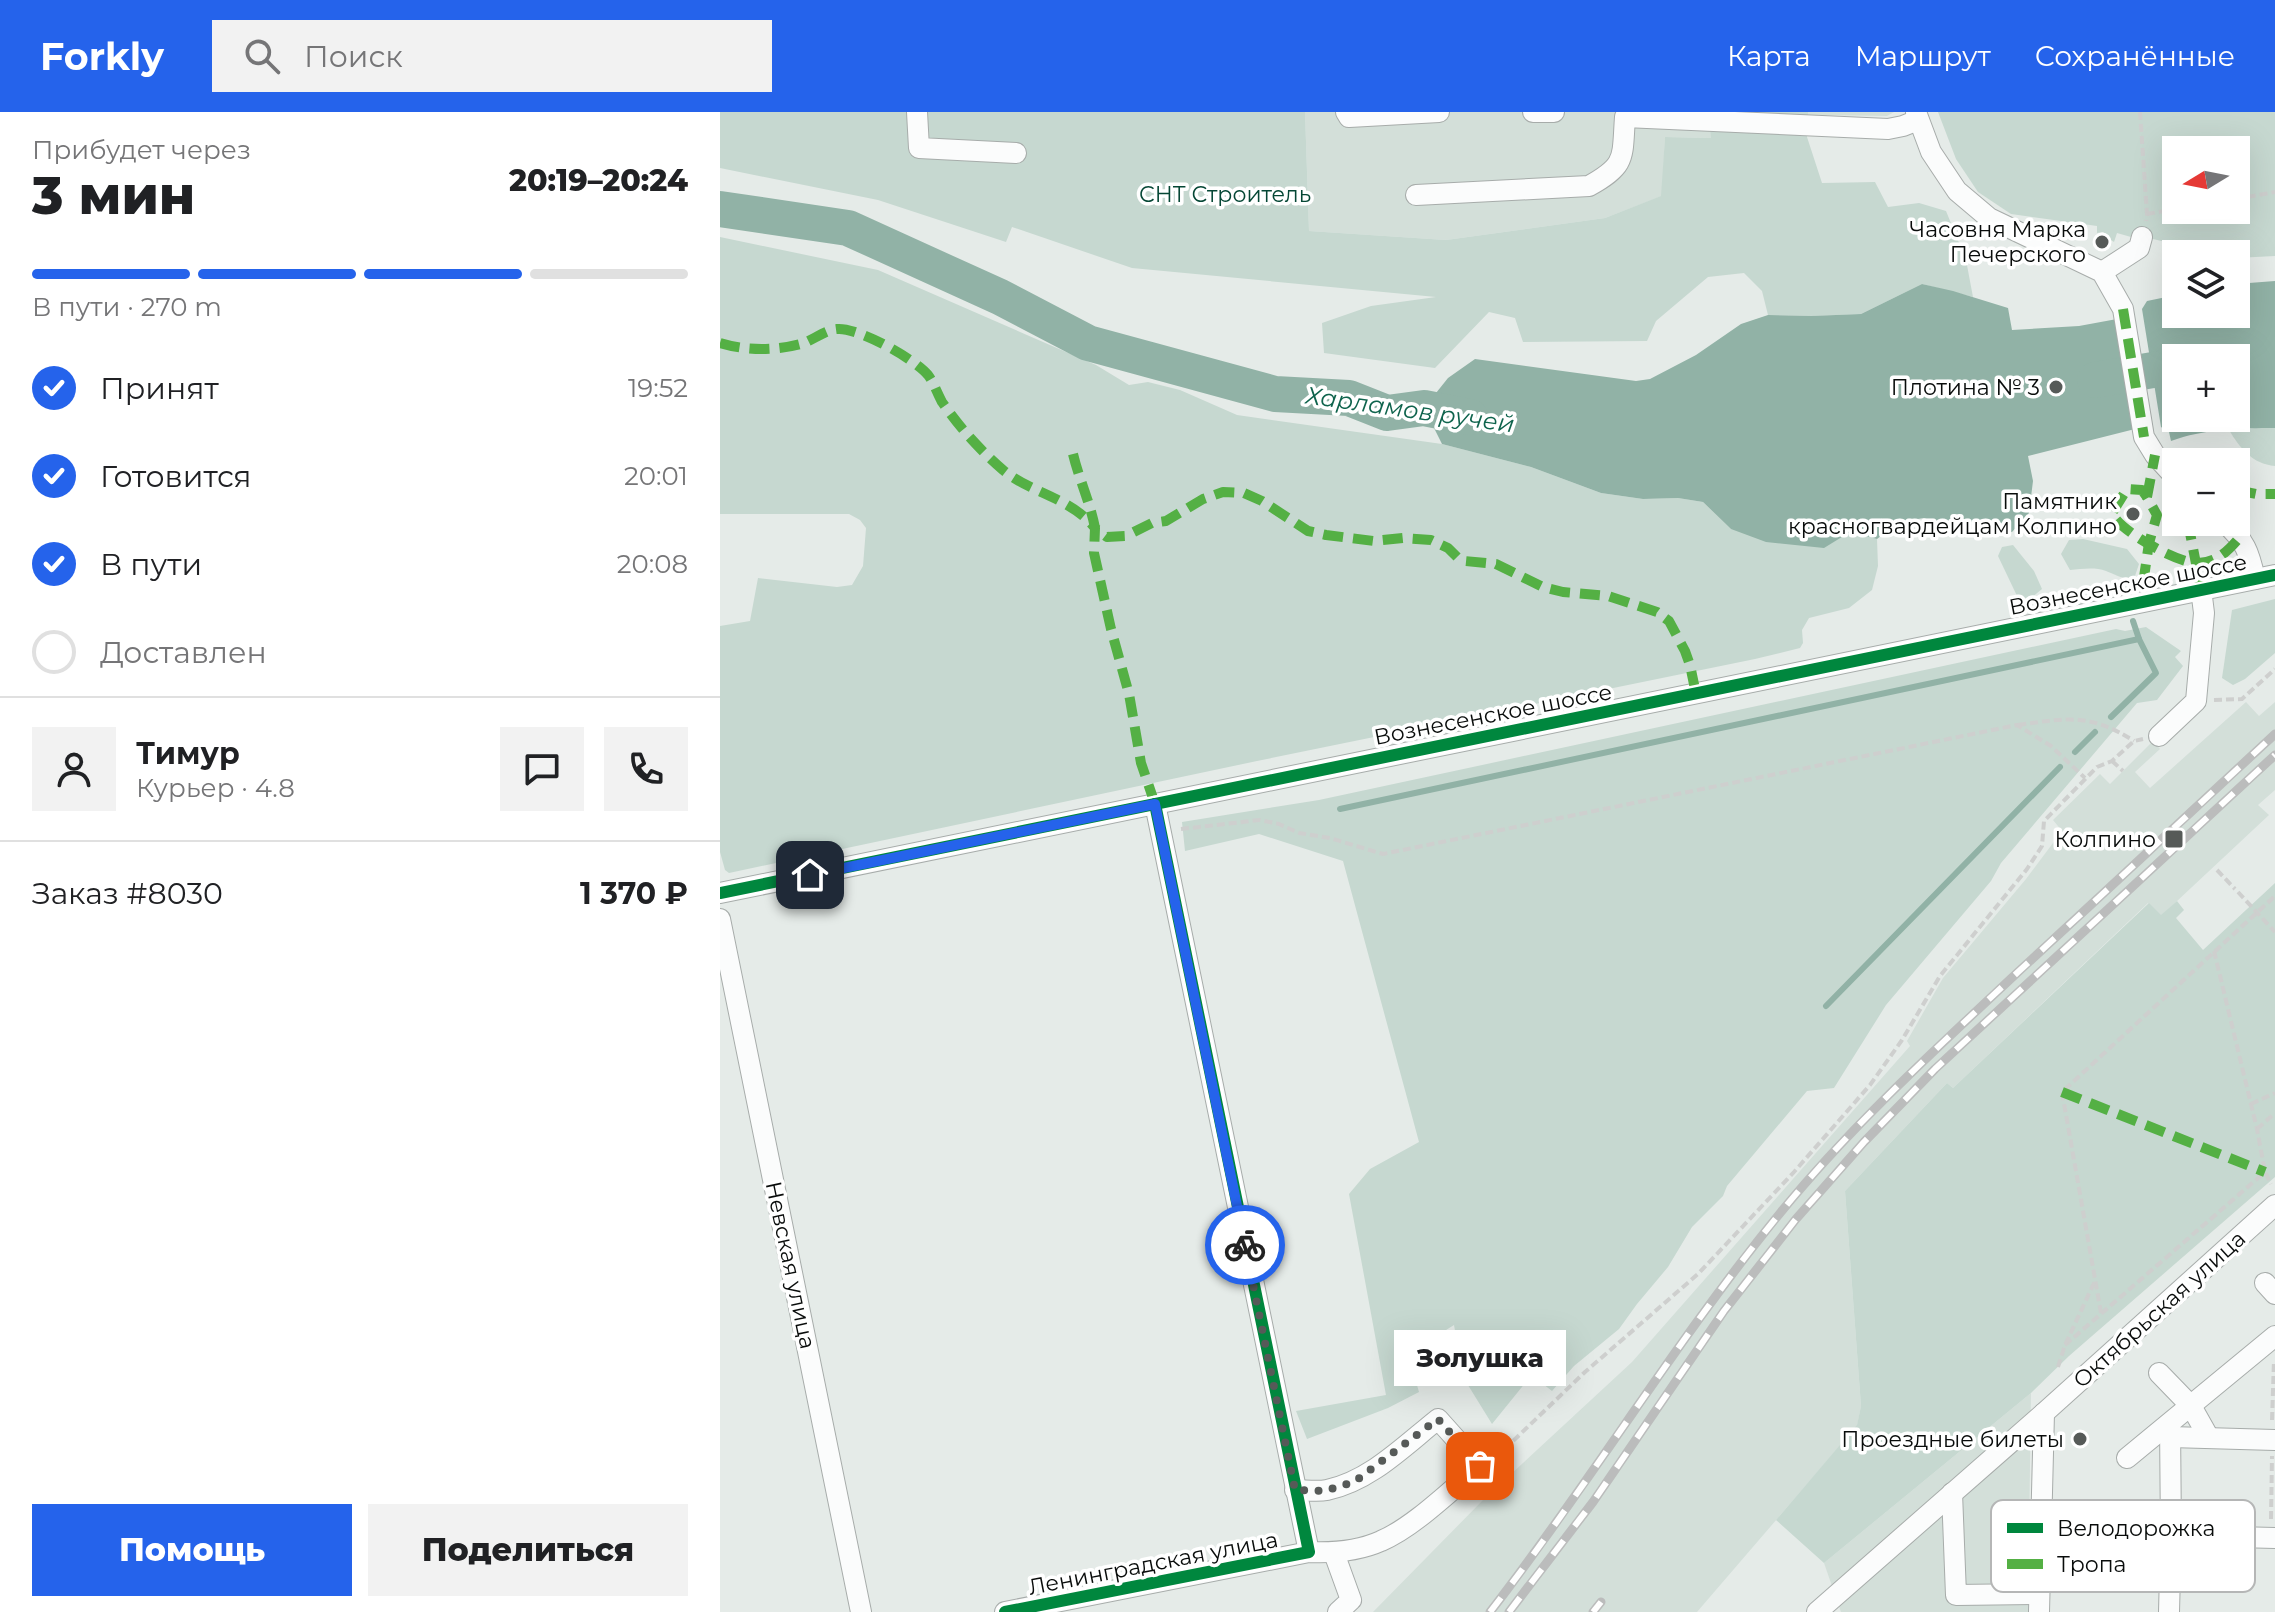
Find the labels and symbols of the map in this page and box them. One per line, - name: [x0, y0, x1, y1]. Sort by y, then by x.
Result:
- north arrow: [2162, 136, 2250, 224]
- park label: СНТ Строитель: [1139, 181, 1311, 208]
- place label: Часовня Марка Печерского: [1909, 216, 2086, 268]
- marker: Часовня Марка Печерского: [2093, 233, 2111, 251]
- place label: Плотина № 3: [1891, 374, 2040, 401]
- marker: Плотина № 3: [2047, 378, 2065, 396]
- water label: Харламов ручей: [1303, 380, 1516, 438]
- place label: Памятник красногвардейцам Колпино: [1788, 488, 2117, 540]
- marker: Памятник красногвардейцам Колпино: [2124, 505, 2142, 523]
- street label: Вознесенское шоссе: [2007, 548, 2249, 621]
- street label: Вознесенское шоссе: [1372, 678, 1614, 751]
- place label: Колпино: [2055, 826, 2156, 853]
- marker: Колпино: [2163, 828, 2185, 850]
- pin: [776, 841, 844, 909]
- street label: Невская улица: [760, 1179, 821, 1351]
- courier: [1205, 1205, 1285, 1285]
- street label: Октябрьская улица: [2068, 1225, 2251, 1394]
- callout: Золушка: [1394, 1330, 1566, 1386]
- place label: Проездные билеты: [1841, 1426, 2064, 1453]
- marker: Проездные билеты: [2071, 1430, 2089, 1448]
- pin: [1446, 1432, 1514, 1500]
- legend: [1991, 1500, 2255, 1592]
- text: Велодорожка: [2057, 1515, 2215, 1542]
- street label: Ленинградская улица: [1026, 1526, 1280, 1601]
- text: Тропа: [2057, 1551, 2126, 1578]

